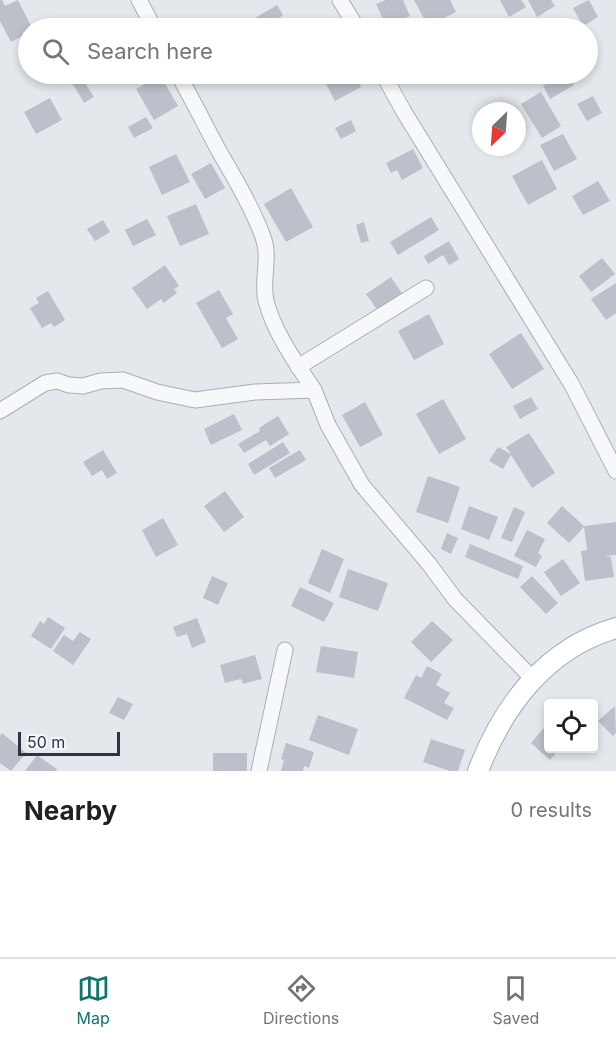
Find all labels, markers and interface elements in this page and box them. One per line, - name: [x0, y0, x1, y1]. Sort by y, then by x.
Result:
- search box: [18, 18, 598, 84]
- icon: search: [39, 35, 72, 68]
- text: Search here: [87, 38, 213, 64]
- north arrow: [472, 102, 526, 156]
- map controls: [544, 699, 598, 753]
- button: locate: [544, 699, 598, 753]
- scale bar: [18, 729, 120, 756]
- text: 50 m: [27, 732, 65, 752]
- text: Nearby: [24, 795, 117, 826]
- text: 0 results: [510, 798, 592, 822]
- tab: Map: [77, 972, 110, 1028]
- tab: Directions: [263, 972, 339, 1028]
- tab: Saved: [493, 972, 539, 1028]

